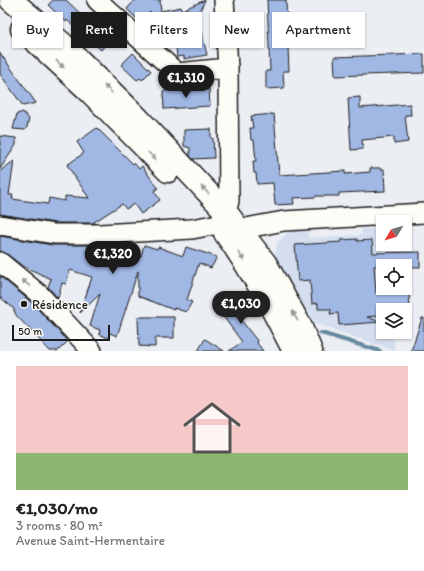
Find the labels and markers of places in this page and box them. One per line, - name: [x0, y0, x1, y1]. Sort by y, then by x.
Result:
- pin: €1,310: [153, 65, 219, 99]
- pin: €1,320: [80, 241, 146, 275]
- pin: €1,030: [208, 291, 274, 325]
- place label: Résidence: [32, 297, 88, 312]
- marker: Résidence: [19, 299, 29, 309]

